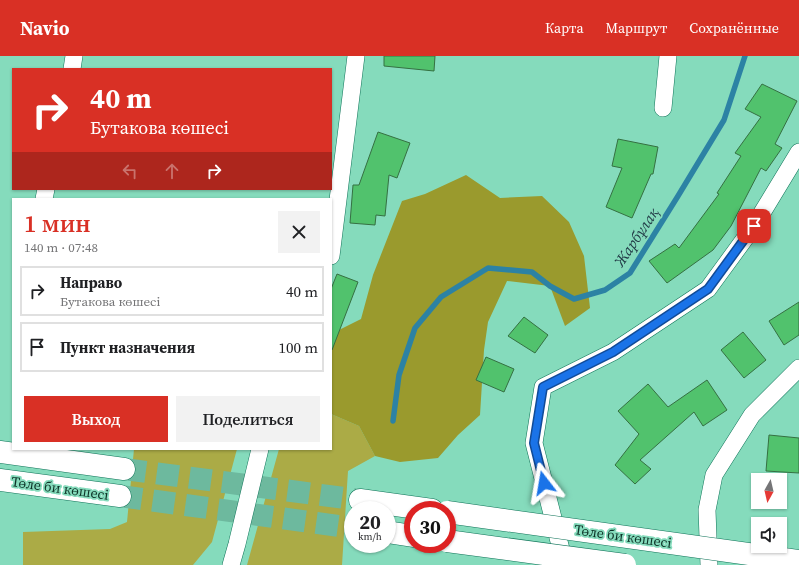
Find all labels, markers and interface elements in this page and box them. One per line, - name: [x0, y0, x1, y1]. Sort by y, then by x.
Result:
- text: Navio: [20, 15, 70, 41]
- text: Карта: [545, 18, 584, 38]
- text: Маршрут: [606, 18, 667, 38]
- text: Сохранённые: [689, 18, 779, 38]
- text: 40 m: [90, 79, 152, 117]
- icon: right: [24, 84, 76, 136]
- text: Бутакова көшесі: [90, 115, 229, 140]
- icon: left: [119, 160, 141, 182]
- icon: ahead: [161, 160, 183, 182]
- icon: right: [203, 160, 225, 182]
- water label: Жарбұлақ: [608, 203, 664, 271]
- text: 1 мин: [24, 207, 91, 240]
- pin: [737, 209, 771, 243]
- button: close: [278, 211, 320, 253]
- icon: arrive: [743, 215, 765, 237]
- text: 140 m · 07:48: [24, 239, 98, 256]
- text: Направо: [60, 272, 122, 293]
- icon: right: [26, 280, 48, 302]
- text: 40 m: [286, 281, 318, 302]
- text: Бутакова көшесі: [60, 293, 160, 310]
- icon: arrive: [26, 336, 48, 358]
- text: Пункт назначения: [60, 337, 195, 358]
- text: 100 m: [278, 337, 318, 358]
- button: Выход: [24, 396, 168, 442]
- button: Поделиться: [176, 396, 320, 442]
- position arrow: [523, 462, 565, 504]
- street label: Төле би көшесі: [10, 471, 110, 505]
- north arrow: [751, 473, 787, 509]
- map controls: [751, 473, 787, 553]
- speed limit sign: 30: [404, 501, 456, 553]
- text: 20: [359, 508, 381, 536]
- button: sound: [751, 517, 787, 553]
- street label: Төле би көшесі: [573, 519, 673, 553]
- text: km/h: [358, 530, 382, 543]

